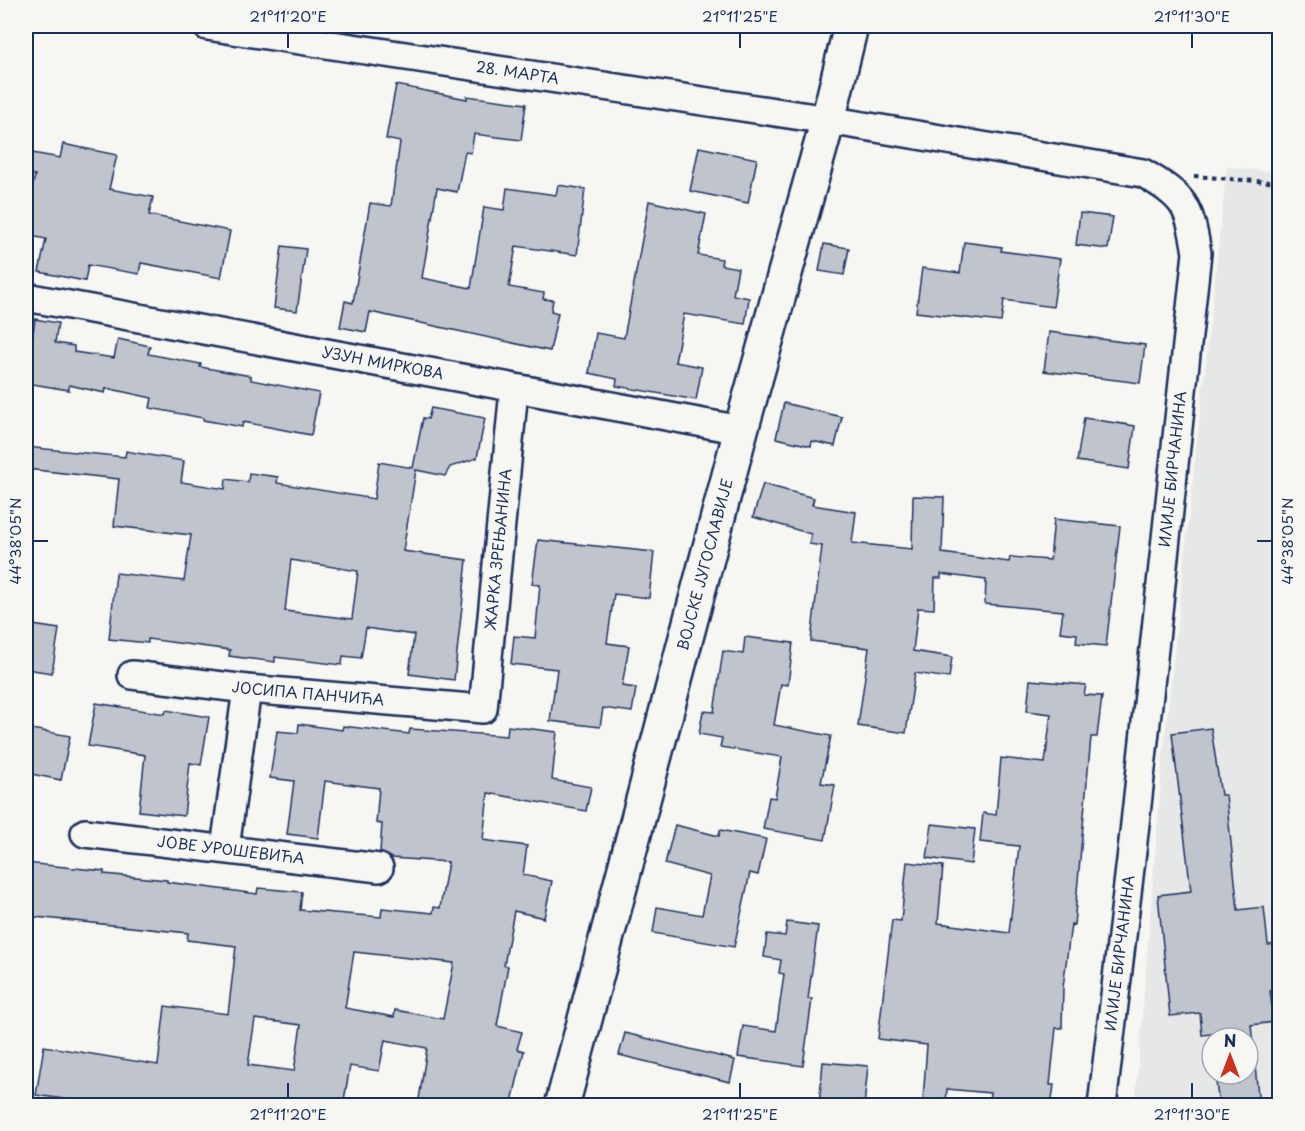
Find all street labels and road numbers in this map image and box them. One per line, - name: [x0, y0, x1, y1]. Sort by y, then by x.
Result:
- street label: 28. МАРТА: [475, 54, 561, 89]
- street label: УЗУН МИРКОВА: [321, 339, 446, 384]
- street label: ИЛИЈЕ БИРЧАНИНА: [1152, 390, 1191, 548]
- street label: ЖАРКА ЗРЕЊАНИНА: [478, 467, 516, 631]
- street label: ВОЈСКЕ ЈУГОСЛАВИЈЕ: [670, 476, 738, 653]
- street label: ЈОСИПА ПАНЧИЋА: [231, 674, 385, 711]
- street label: ЈОВЕ УРОШЕВИЋА: [156, 829, 306, 869]
- street label: ИЛИЈЕ БИРЧАНИНА: [1098, 874, 1139, 1032]

